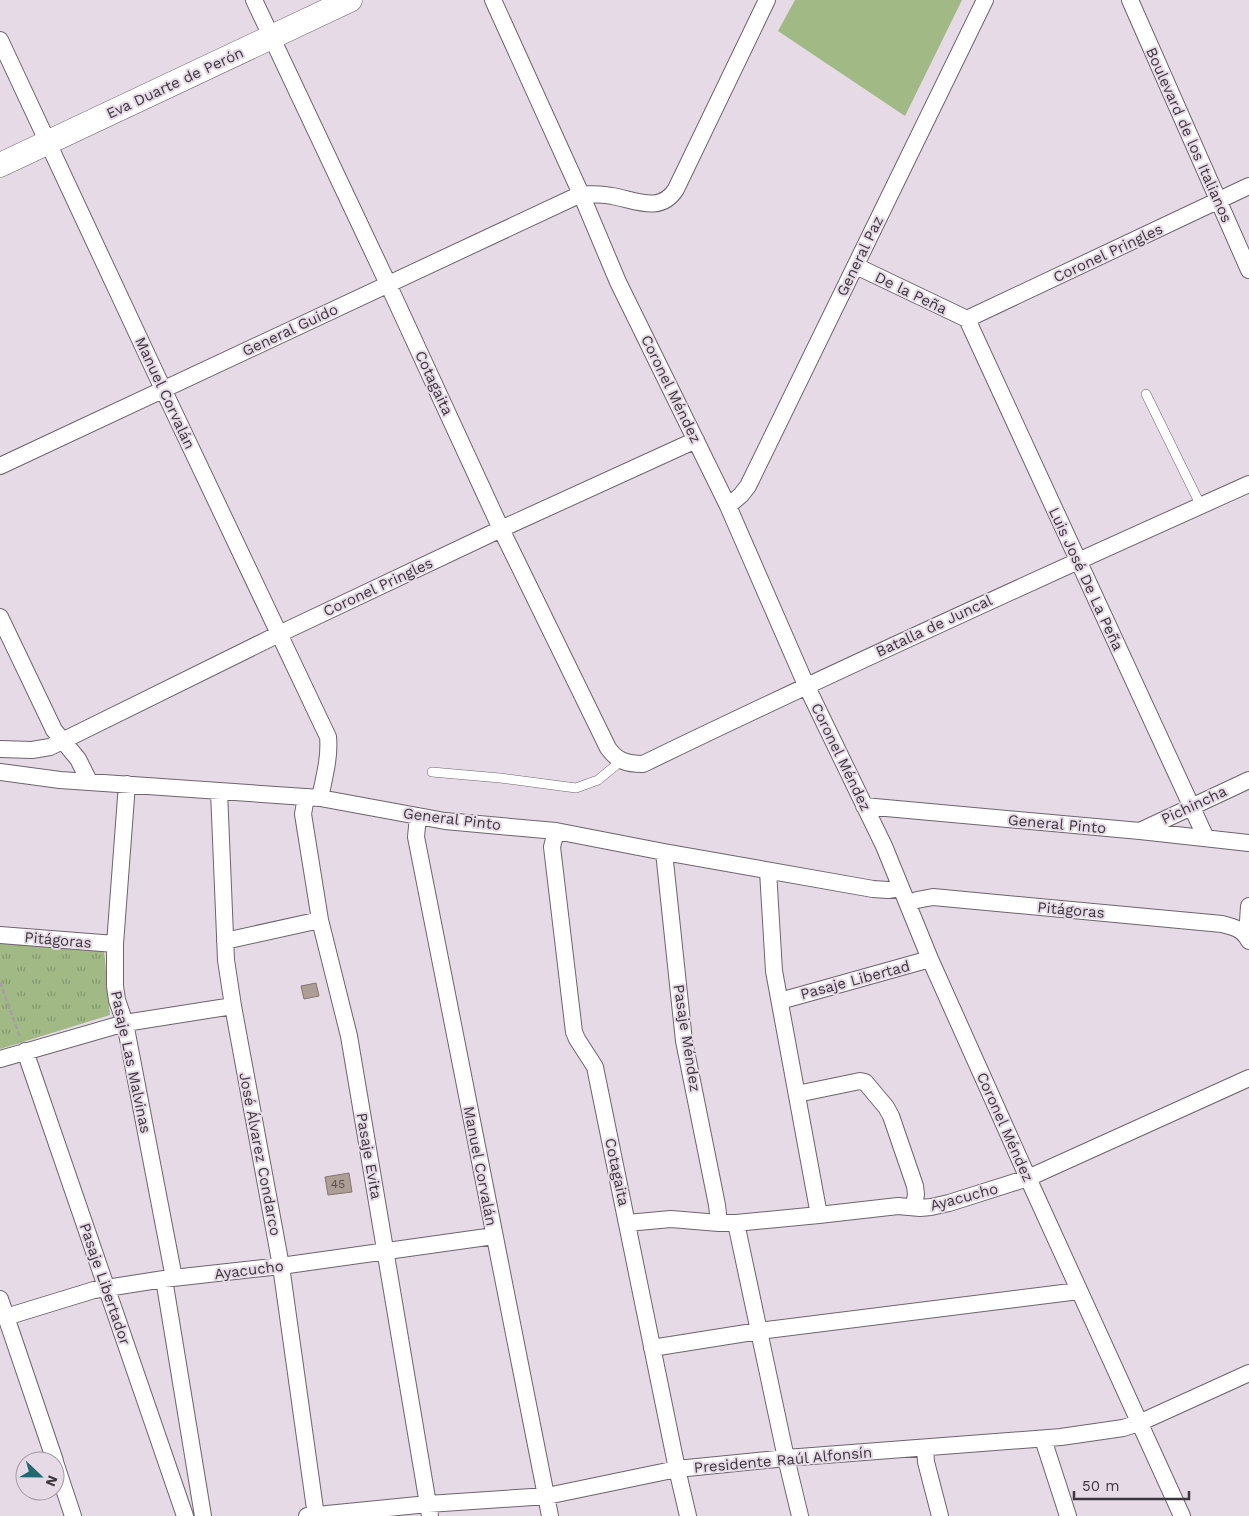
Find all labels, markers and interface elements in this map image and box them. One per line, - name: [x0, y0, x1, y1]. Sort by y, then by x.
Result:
- street label: Eva Duarte de Perón: [104, 43, 246, 123]
- street label: Boulevard de los Italianos: [1142, 45, 1236, 225]
- street label: General Paz: [833, 213, 887, 299]
- street label: Coronel Pringles: [1050, 220, 1166, 286]
- street label: De la Peña: [872, 268, 950, 318]
- street label: General Guido: [239, 300, 341, 360]
- street label: Coronel Méndez: [637, 332, 705, 446]
- street label: Manuel Corvalán: [131, 334, 199, 452]
- street label: Cotagaita: [411, 348, 457, 419]
- street label: Luis José De La Peña: [1045, 504, 1127, 654]
- street label: Coronel Pringles: [320, 554, 436, 620]
- street label: Batalla de Juncal: [873, 591, 995, 661]
- street label: Coronel Méndez: [807, 700, 875, 814]
- street label: Pichincha: [1158, 782, 1230, 828]
- street label: General Pinto: [402, 804, 502, 834]
- street label: General Pinto: [1007, 811, 1107, 837]
- street label: Pitágoras: [1037, 898, 1105, 922]
- street label: Pitágoras: [24, 928, 92, 952]
- street label: Pasaje Libertad: [798, 957, 912, 1003]
- street label: Pasaje Méndez: [670, 983, 704, 1093]
- street label: Pasaje Las Malvinas: [107, 989, 155, 1135]
- street label: Coronel Méndez: [973, 1069, 1037, 1185]
- street label: José Álvarez Condarco: [235, 1071, 285, 1237]
- street label: Manuel Corvalán: [460, 1105, 500, 1227]
- street label: Pasaje Evita: [353, 1111, 386, 1201]
- street label: Cotagaita: [601, 1136, 633, 1208]
- house number: 45: [331, 1177, 345, 1191]
- street label: Ayacucho: [928, 1179, 1000, 1215]
- street label: Pasaje Libertador: [76, 1221, 134, 1347]
- street label: Ayacucho: [213, 1257, 285, 1283]
- street label: Presidente Raúl Alfonsín: [693, 1443, 873, 1477]
- north arrow: [15, 1451, 65, 1501]
- scale bar: [1074, 1468, 1189, 1500]
- text: N: [43, 1473, 61, 1489]
- text: 50 m: [1082, 1477, 1119, 1495]

